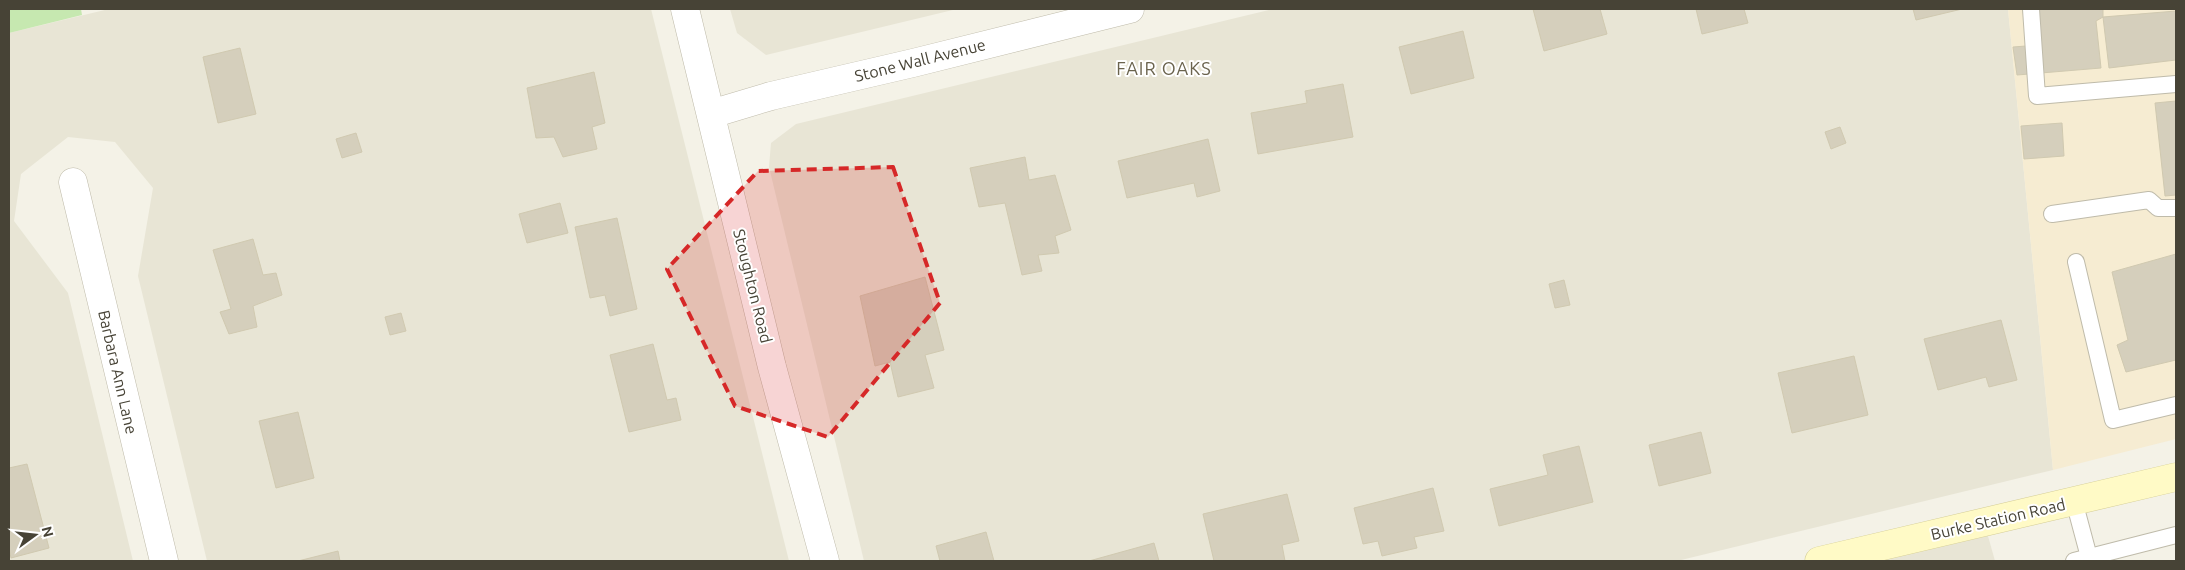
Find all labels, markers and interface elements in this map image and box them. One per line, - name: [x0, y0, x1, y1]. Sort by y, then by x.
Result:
- street label: Stone Wall Avenue: [853, 35, 987, 85]
- district label: FAIR OAKS: [1116, 58, 1212, 78]
- street label: Stoughton Road: [730, 227, 776, 345]
- street label: Barbara Ann Lane: [95, 308, 141, 436]
- street label: Burke Station Road: [1929, 495, 2067, 543]
- north arrow: [10, 510, 60, 560]
- text: N: [38, 525, 57, 539]

